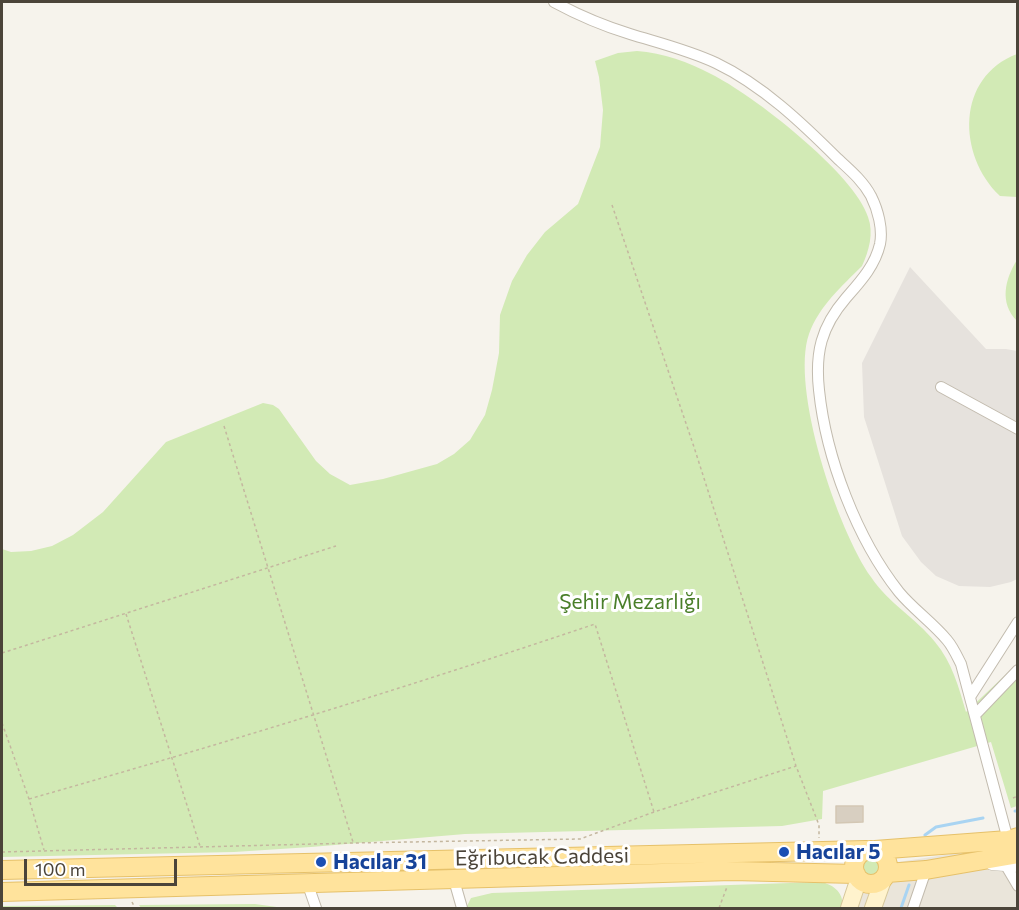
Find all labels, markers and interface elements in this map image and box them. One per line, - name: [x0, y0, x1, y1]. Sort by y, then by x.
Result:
- park label: Şehir Mezarlığı: [559, 589, 701, 615]
- place label: Hacılar 5: [796, 839, 881, 865]
- street label: Eğribucak Caddesi: [455, 843, 629, 871]
- marker: Hacılar 5: [777, 845, 791, 859]
- scale bar: [27, 847, 180, 885]
- place label: Hacılar 31: [333, 849, 427, 875]
- marker: Hacılar 31: [314, 855, 328, 869]
- text: 100 m: [35, 858, 85, 880]

